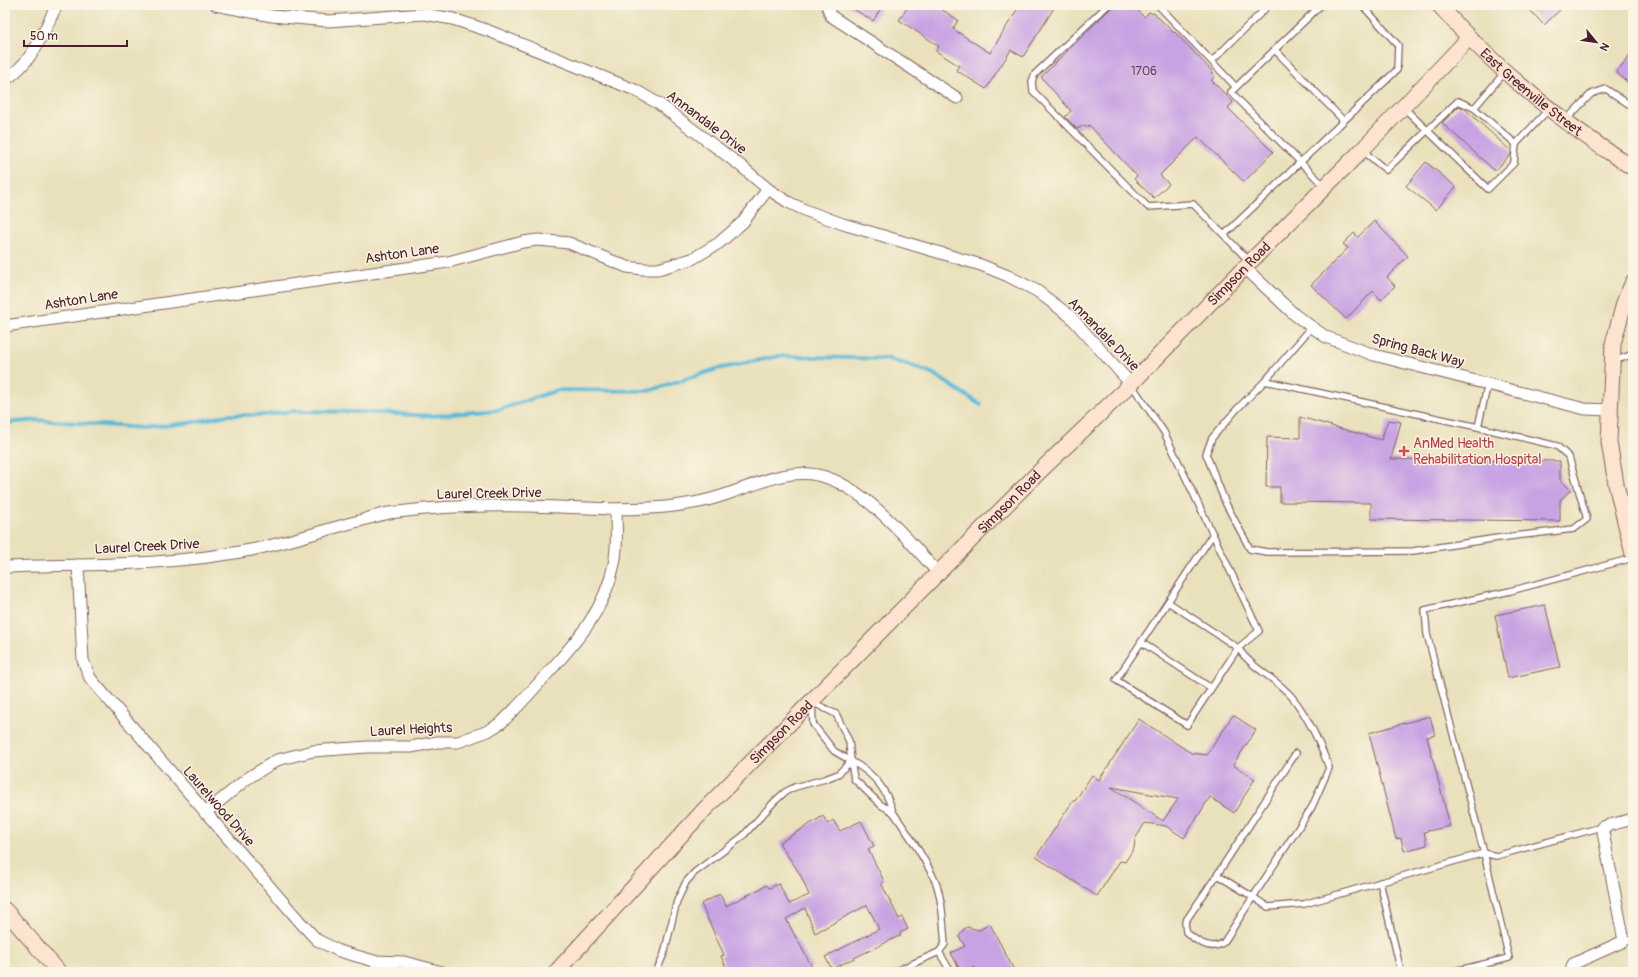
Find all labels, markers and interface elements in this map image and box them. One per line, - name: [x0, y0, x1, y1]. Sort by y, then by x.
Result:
- scale bar: [24, 22, 127, 48]
- north arrow: [1576, 22, 1616, 62]
- text: 50 m: [30, 29, 58, 44]
- text: N: [1597, 40, 1612, 54]
- street label: East Greenville Street: [1476, 45, 1586, 140]
- house number: 1706: [1131, 64, 1157, 79]
- street label: Annandale Drive: [663, 87, 750, 158]
- street label: Simpson Road: [1204, 238, 1274, 310]
- street label: Ashton Lane: [364, 240, 440, 267]
- street label: Ashton Lane: [43, 285, 119, 314]
- street label: Annandale Drive: [1064, 294, 1143, 375]
- street label: Spring Back Way: [1370, 330, 1466, 371]
- place label: AnMed Health Rehabilitation Hospital: [1413, 435, 1542, 468]
- marker: AnMed Health Rehabilitation Hospital: [1398, 445, 1410, 457]
- street label: Simpson Road: [974, 467, 1045, 538]
- street label: Laurel Creek Drive: [436, 484, 542, 503]
- street label: Laurel Creek Drive: [94, 535, 200, 558]
- street label: Simpson Road: [746, 697, 817, 768]
- street label: Laurel Heights: [369, 719, 453, 740]
- street label: Laurelwood Drive: [179, 763, 258, 850]

